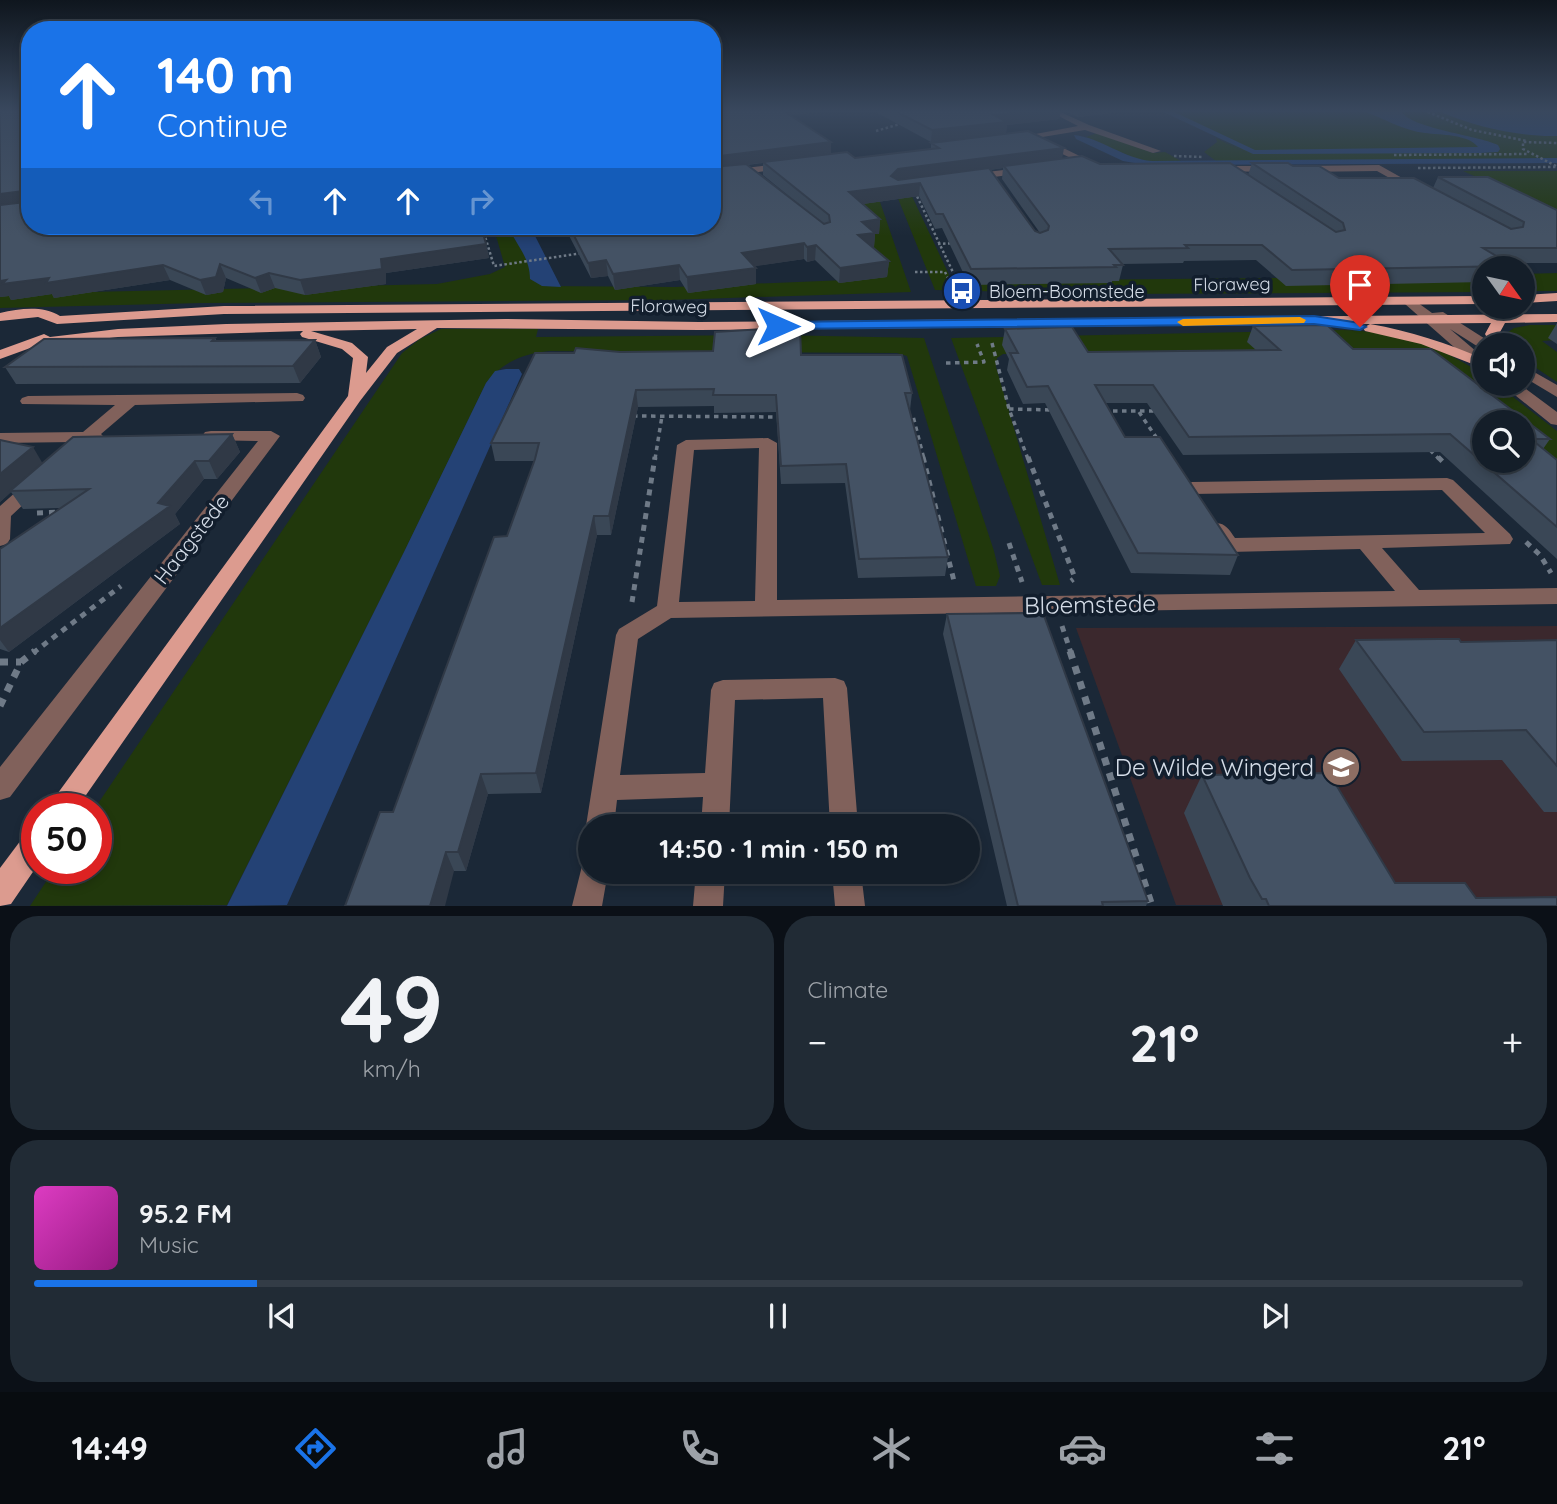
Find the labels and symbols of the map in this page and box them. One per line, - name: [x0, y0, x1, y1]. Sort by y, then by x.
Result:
- pin: [1330, 255, 1390, 327]
- north arrow: [1472, 256, 1535, 318]
- bus stop icon: Bloem-Boomstede: [941, 270, 983, 312]
- street label: Floraweg: [1193, 272, 1271, 296]
- place label: Bloem-Boomstede: [989, 280, 1145, 303]
- position arrow: [741, 289, 815, 363]
- street label: Floraweg: [630, 294, 708, 318]
- street label: Haagstede: [148, 489, 234, 589]
- street label: Bloemstede: [1024, 588, 1156, 620]
- school or university icon: De Wilde Wingerd: [1320, 746, 1362, 788]
- place label: De Wilde Wingerd: [1115, 752, 1314, 782]
- speed limit sign: 50: [21, 793, 112, 884]

